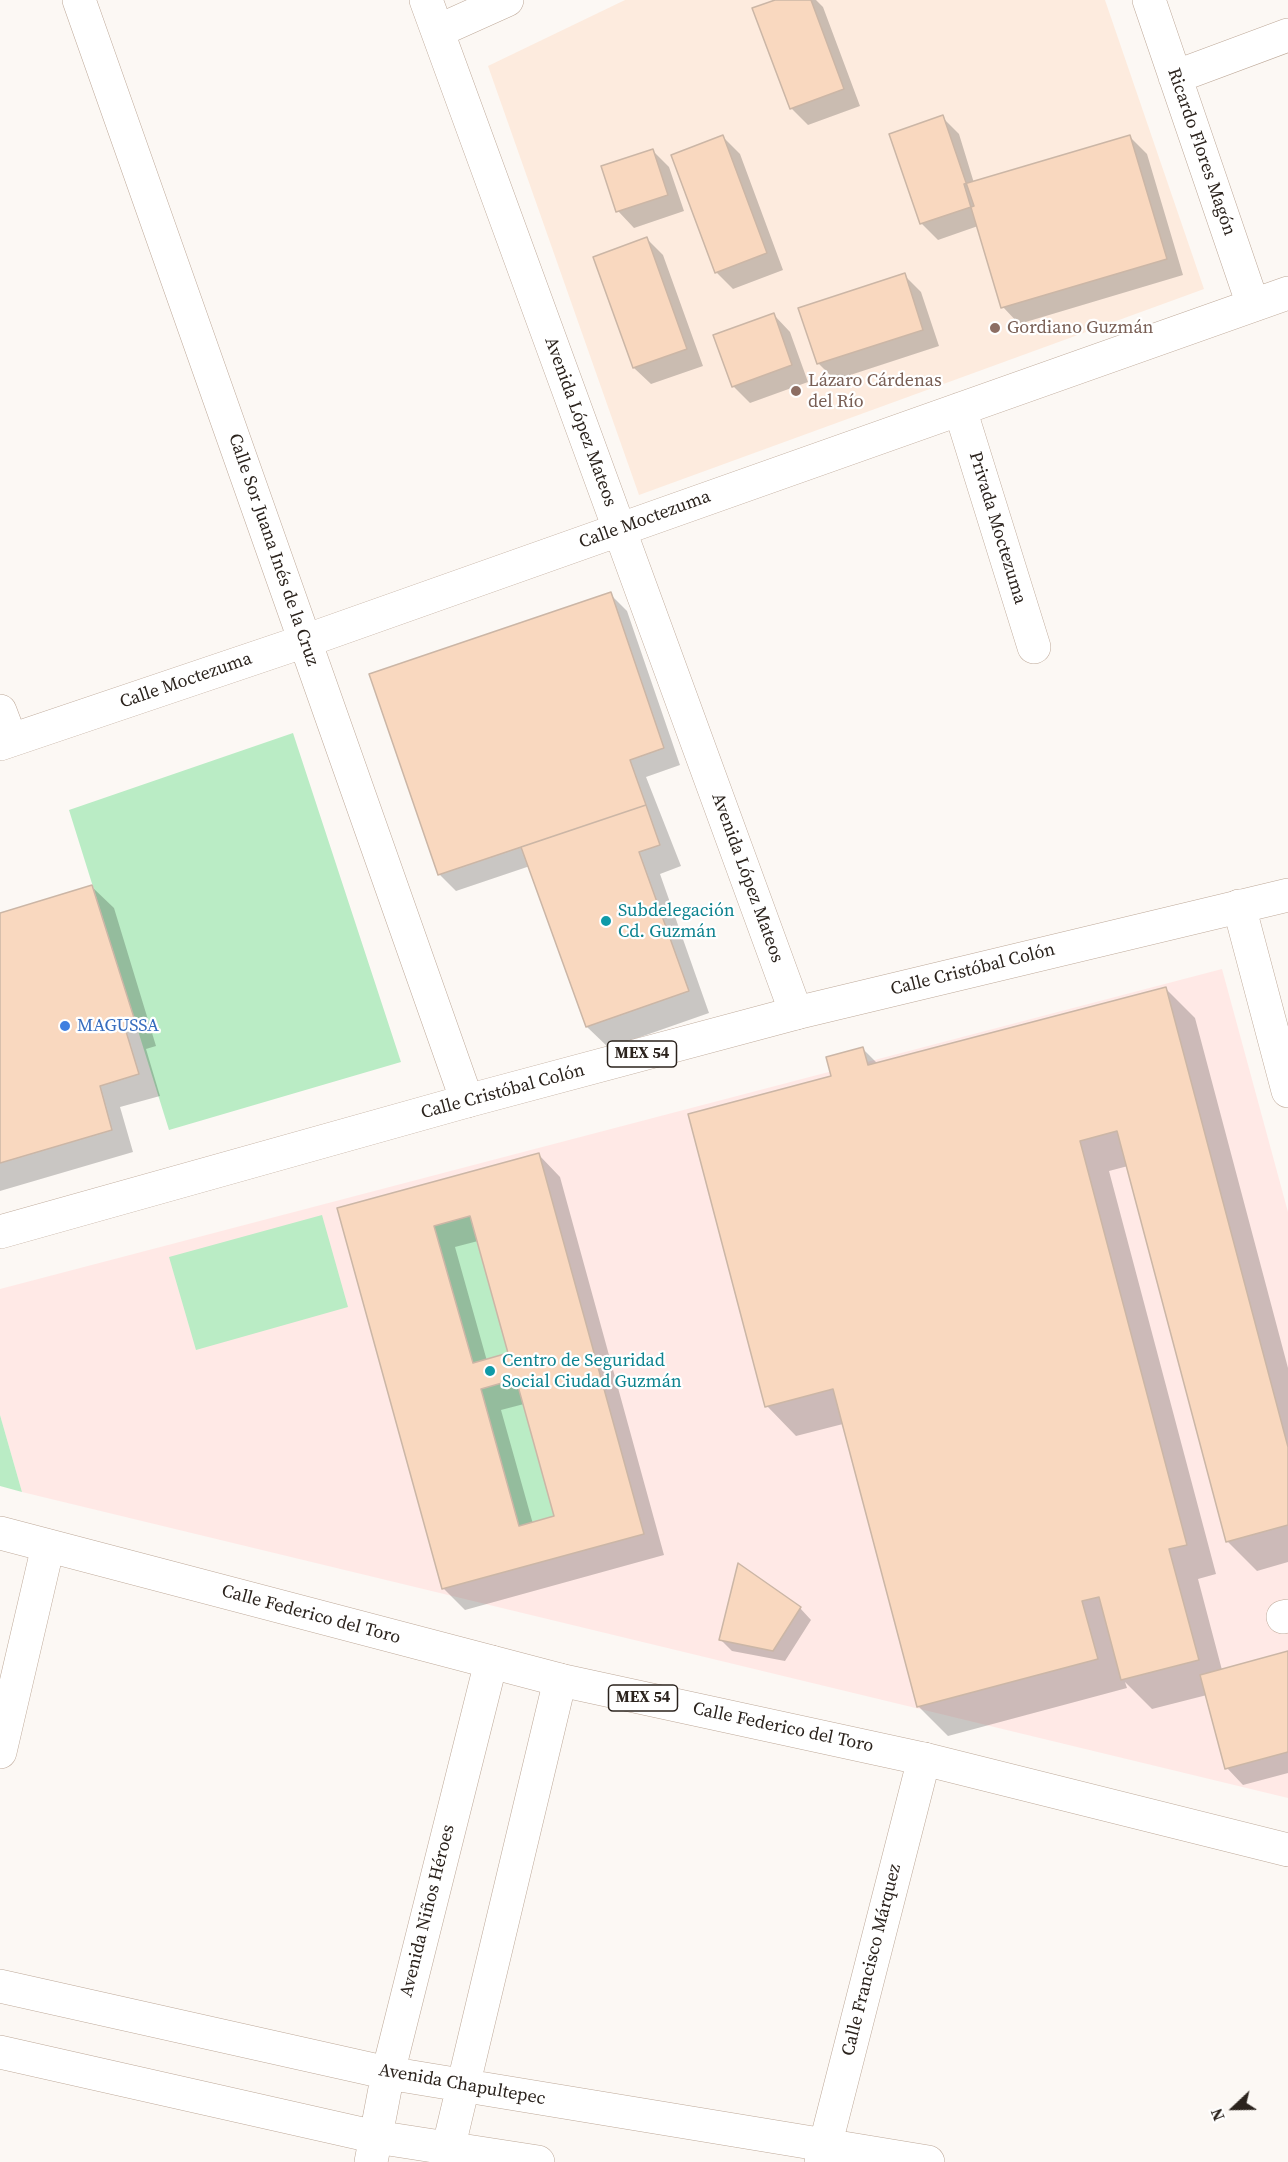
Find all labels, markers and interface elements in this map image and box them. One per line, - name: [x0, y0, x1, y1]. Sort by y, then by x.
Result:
- street label: Ricardo Flores Magón: [1162, 65, 1240, 239]
- place label: Gordiano Guzmán: [1007, 317, 1153, 339]
- marker: Gordiano Guzmán: [988, 321, 1002, 335]
- street label: Avenida López Mateos: [539, 334, 621, 510]
- place label: Lázaro Cárdenas del Río: [808, 370, 942, 412]
- marker: Lázaro Cárdenas del Río: [789, 384, 803, 398]
- street label: Calle Sor Juana Inés de la Cruz: [223, 431, 323, 669]
- street label: Privada Moctezuma: [964, 449, 1030, 607]
- street label: Calle Moctezuma: [576, 486, 714, 554]
- street label: Calle Moctezuma: [117, 648, 255, 714]
- street label: Avenida López Mateos: [706, 790, 788, 966]
- place label: Subdelegación Cd. Guzmán: [618, 900, 735, 942]
- marker: Subdelegación Cd. Guzmán: [599, 914, 613, 928]
- street label: Calle Cristóbal Colón: [889, 939, 1057, 1001]
- place label: MAGUSSA: [77, 1015, 159, 1037]
- marker: MAGUSSA: [58, 1019, 72, 1033]
- road number: MEX 54: [608, 1041, 676, 1067]
- street label: Calle Cristóbal Colón: [419, 1060, 587, 1124]
- place label: Centro de Seguridad Social Ciudad Guzmán: [502, 1350, 682, 1392]
- marker: Centro de Seguridad Social Ciudad Guzmán: [483, 1364, 497, 1378]
- street label: Calle Federico del Toro: [219, 1581, 403, 1649]
- road number: MEX 54: [608, 1685, 678, 1711]
- street label: Calle Federico del Toro: [691, 1698, 875, 1758]
- street label: Avenida Niños Héroes: [396, 1822, 460, 2000]
- street label: Calle Francisco Márquez: [838, 1862, 906, 2058]
- street label: Avenida Chapultepec: [377, 2060, 547, 2110]
- north arrow: [1204, 2078, 1264, 2138]
- text: N: [1205, 2105, 1230, 2124]

